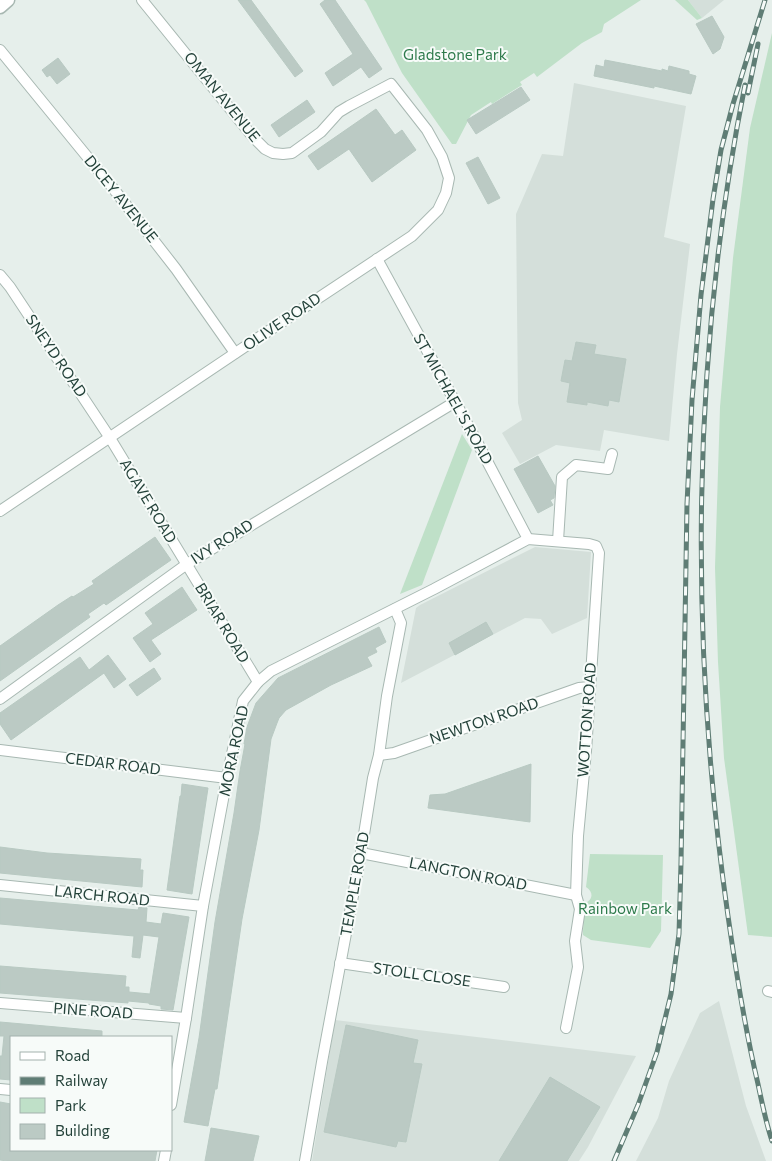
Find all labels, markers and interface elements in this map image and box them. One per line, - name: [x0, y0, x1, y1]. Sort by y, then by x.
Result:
- park label: Gladstone Park: [403, 45, 507, 63]
- street label: OMAN AVENUE: [181, 48, 265, 145]
- street label: DICEY AVENUE: [81, 151, 162, 246]
- street label: OLIVE ROAD: [239, 289, 324, 354]
- street label: SNEYD ROAD: [23, 311, 91, 400]
- street label: ST MICHAEL'S ROAD: [410, 330, 497, 467]
- street label: AGAVE ROAD: [117, 455, 181, 546]
- street label: IVY ROAD: [187, 515, 256, 567]
- street label: BRIAR ROAD: [192, 579, 254, 666]
- street label: WOTTON ROAD: [573, 662, 599, 778]
- street label: NEWTON ROAD: [427, 693, 541, 747]
- street label: MORA ROAD: [215, 704, 251, 798]
- street label: CEDAR ROAD: [64, 748, 162, 778]
- street label: TEMPLE ROAD: [336, 830, 372, 937]
- street label: LANGTON ROAD: [408, 853, 529, 893]
- street label: LARCH ROAD: [53, 881, 151, 909]
- park label: Rainbow Park: [578, 899, 672, 917]
- street label: STOLL CLOSE: [372, 958, 472, 990]
- street label: PINE ROAD: [53, 998, 133, 1022]
- legend: [10, 1036, 172, 1151]
- text: Road: [55, 1046, 90, 1064]
- text: Railway: [55, 1071, 108, 1089]
- text: Park: [55, 1096, 86, 1114]
- text: Building: [55, 1121, 110, 1139]

